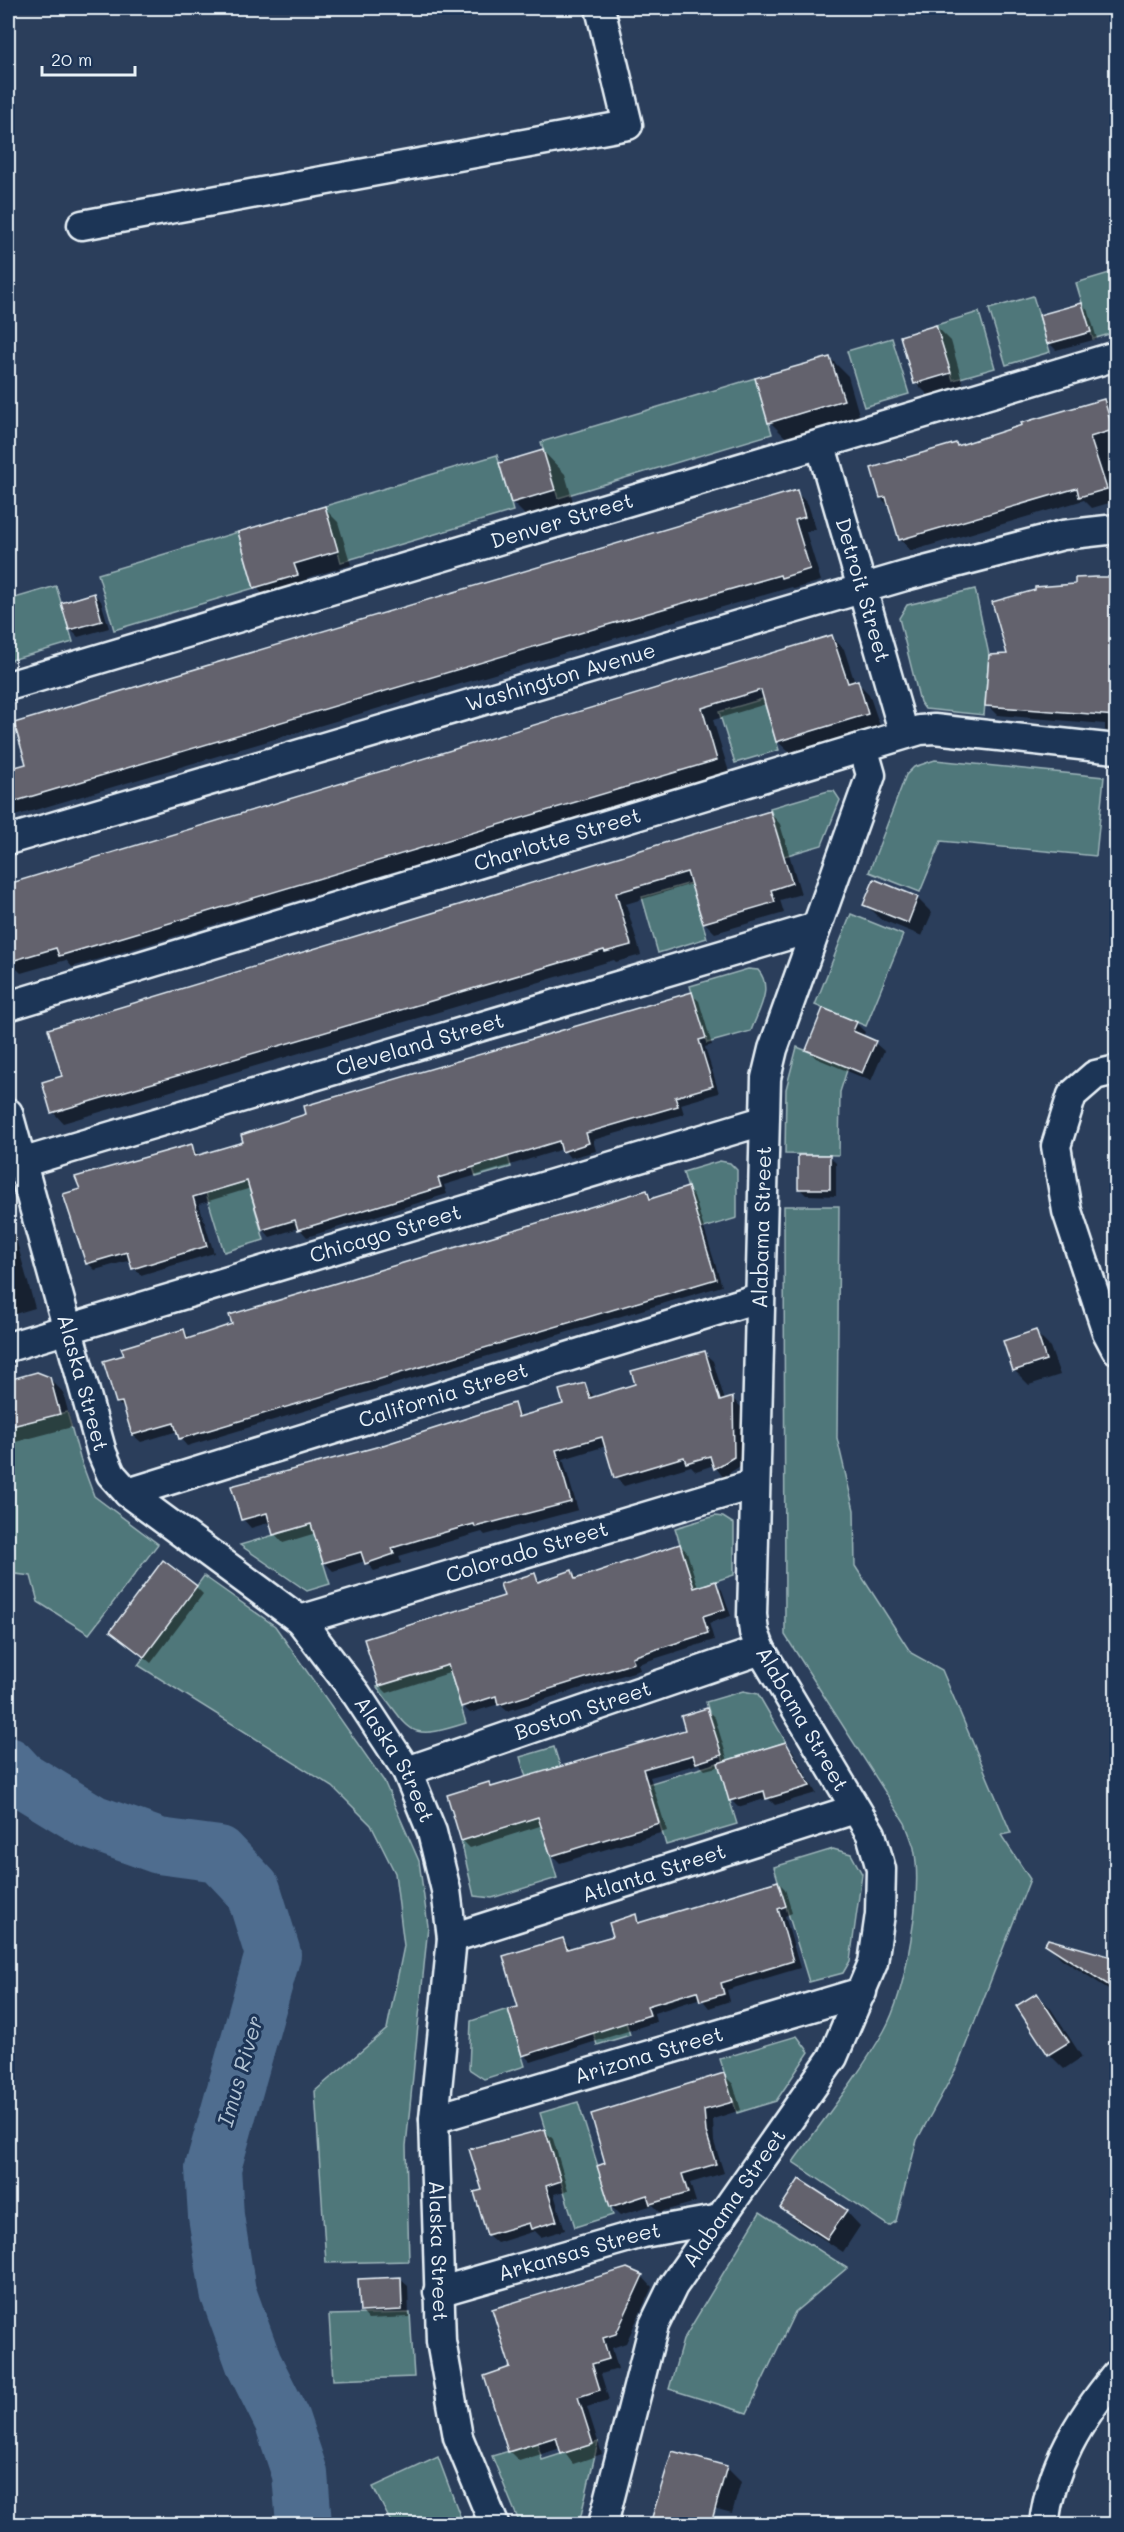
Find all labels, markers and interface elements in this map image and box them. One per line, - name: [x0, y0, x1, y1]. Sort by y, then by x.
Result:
- scale bar: [42, 39, 135, 77]
- text: 20 m: [51, 47, 92, 71]
- street label: Denver Street: [487, 486, 636, 554]
- street label: Detroit Street: [830, 514, 898, 665]
- street label: Washington Avenue: [462, 635, 658, 717]
- street label: Charlotte Street: [470, 800, 644, 876]
- street label: Cleveland Street: [332, 1005, 507, 1081]
- street label: Alabama Street: [745, 1145, 776, 1309]
- street label: Chicago Street: [306, 1197, 464, 1268]
- street label: Alaska Street: [52, 1311, 116, 1454]
- street label: California Street: [355, 1355, 531, 1433]
- street label: Colorado Street: [442, 1514, 611, 1588]
- street label: Alabama Street: [751, 1641, 856, 1795]
- street label: Boston Street: [511, 1674, 654, 1745]
- street label: Alaska Street: [349, 1690, 442, 1826]
- street label: Atlanta Street: [578, 1836, 729, 1908]
- water label: Imus River: [210, 2012, 269, 2130]
- street label: Arizona Street: [571, 2019, 726, 2089]
- street label: Alabama Street: [675, 2123, 791, 2272]
- street label: Alaska Street: [424, 2180, 455, 2322]
- street label: Arkansas Street: [494, 2215, 663, 2286]

